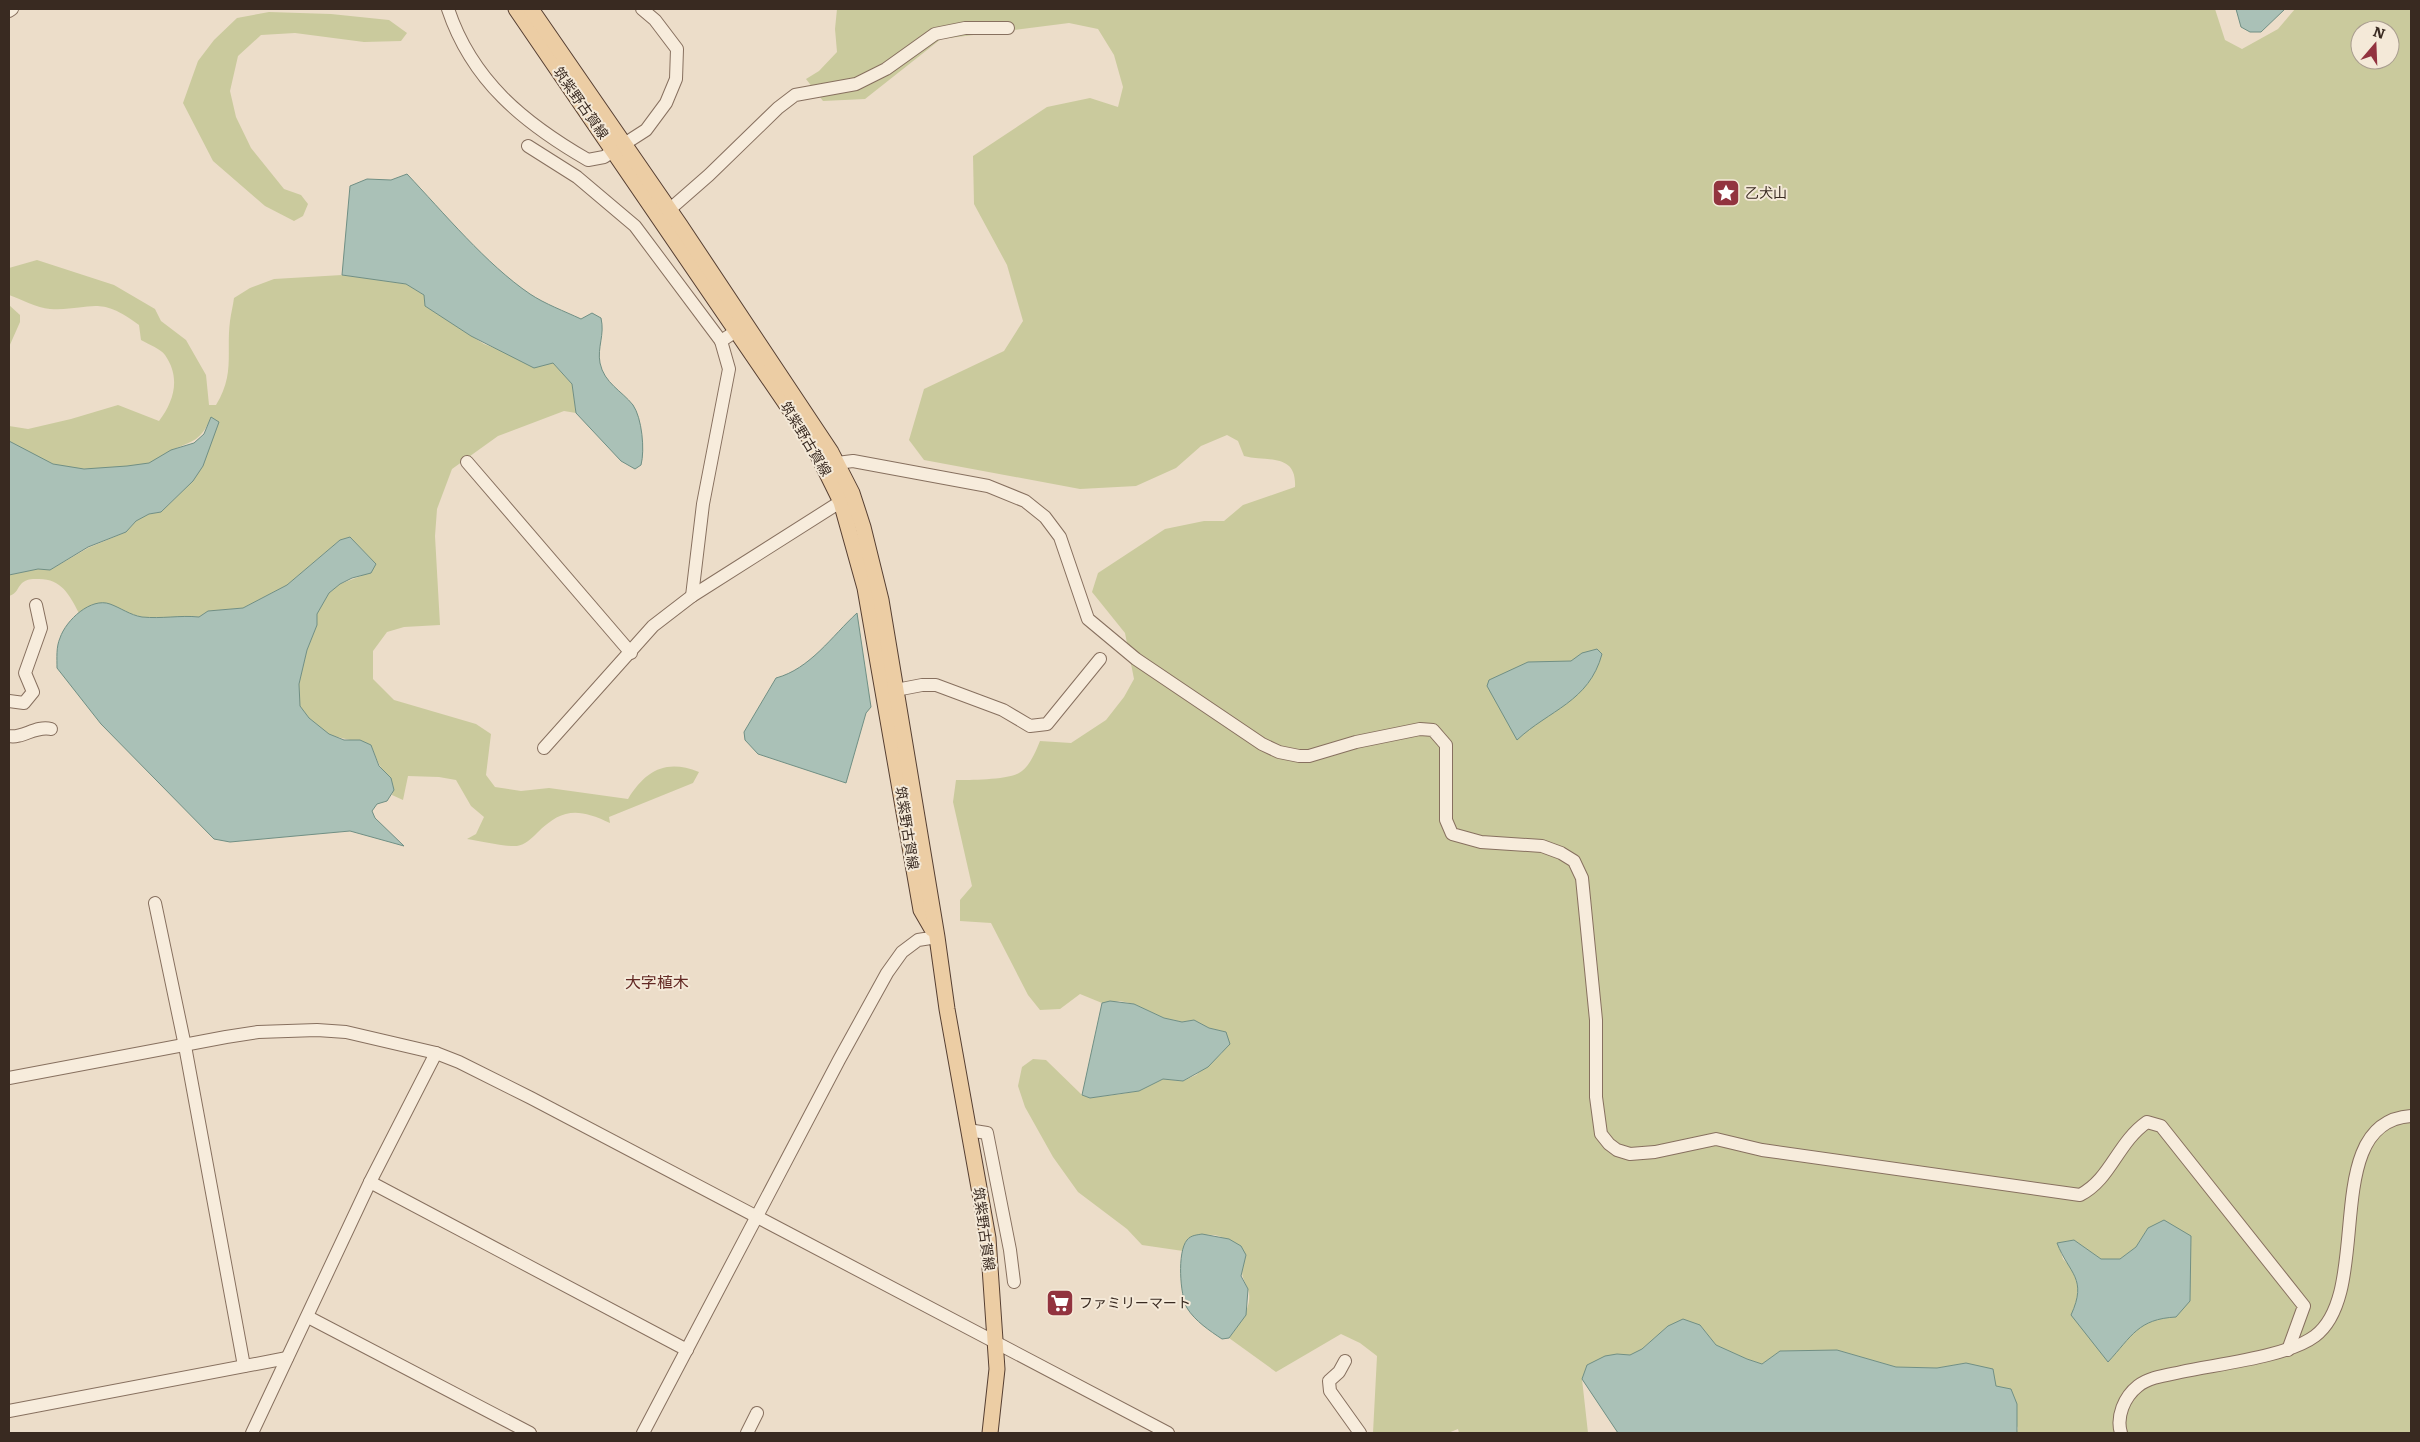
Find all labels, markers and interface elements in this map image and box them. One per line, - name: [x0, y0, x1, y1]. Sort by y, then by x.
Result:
- north arrow: [2350, 20, 2400, 70]
- text: N: [2371, 20, 2389, 43]
- street label: 筑紫野古賀線: [550, 62, 614, 143]
- place icon: 乙犬山: [1711, 178, 1741, 208]
- place label: 乙犬山: [1745, 182, 1787, 202]
- street label: 筑紫野古賀線: [777, 397, 837, 480]
- street label: 筑紫野古賀線: [892, 785, 924, 871]
- district label: 大字植木: [625, 969, 689, 993]
- street label: 筑紫野古賀線: [969, 1186, 1001, 1272]
- supermarket icon: ファミリーマート: [1045, 1288, 1075, 1318]
- place label: ファミリーマート: [1079, 1292, 1191, 1312]

